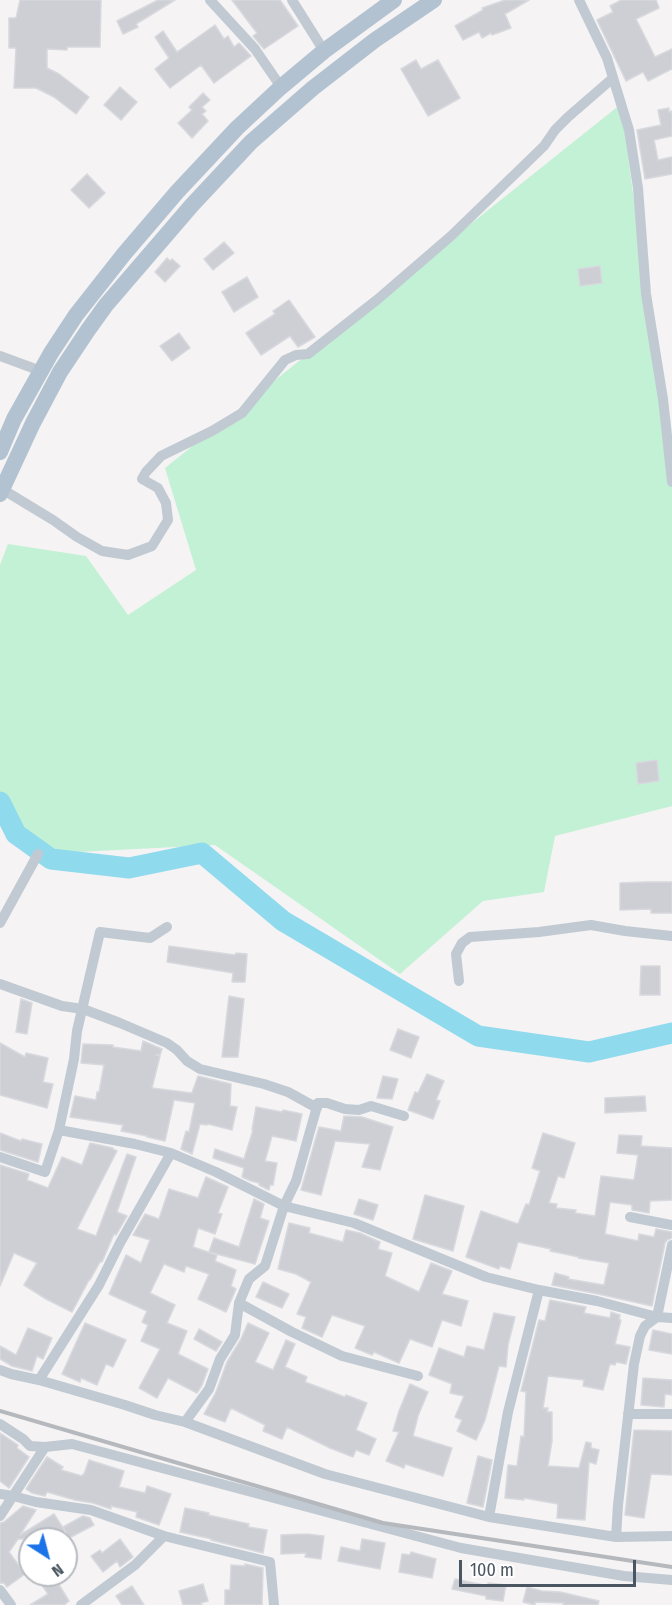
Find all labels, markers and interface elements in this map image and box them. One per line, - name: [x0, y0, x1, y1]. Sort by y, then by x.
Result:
- north arrow: [18, 1527, 78, 1587]
- scale bar: [462, 1548, 639, 1586]
- text: 100 m: [470, 1559, 514, 1581]
- text: N: [48, 1560, 67, 1581]

